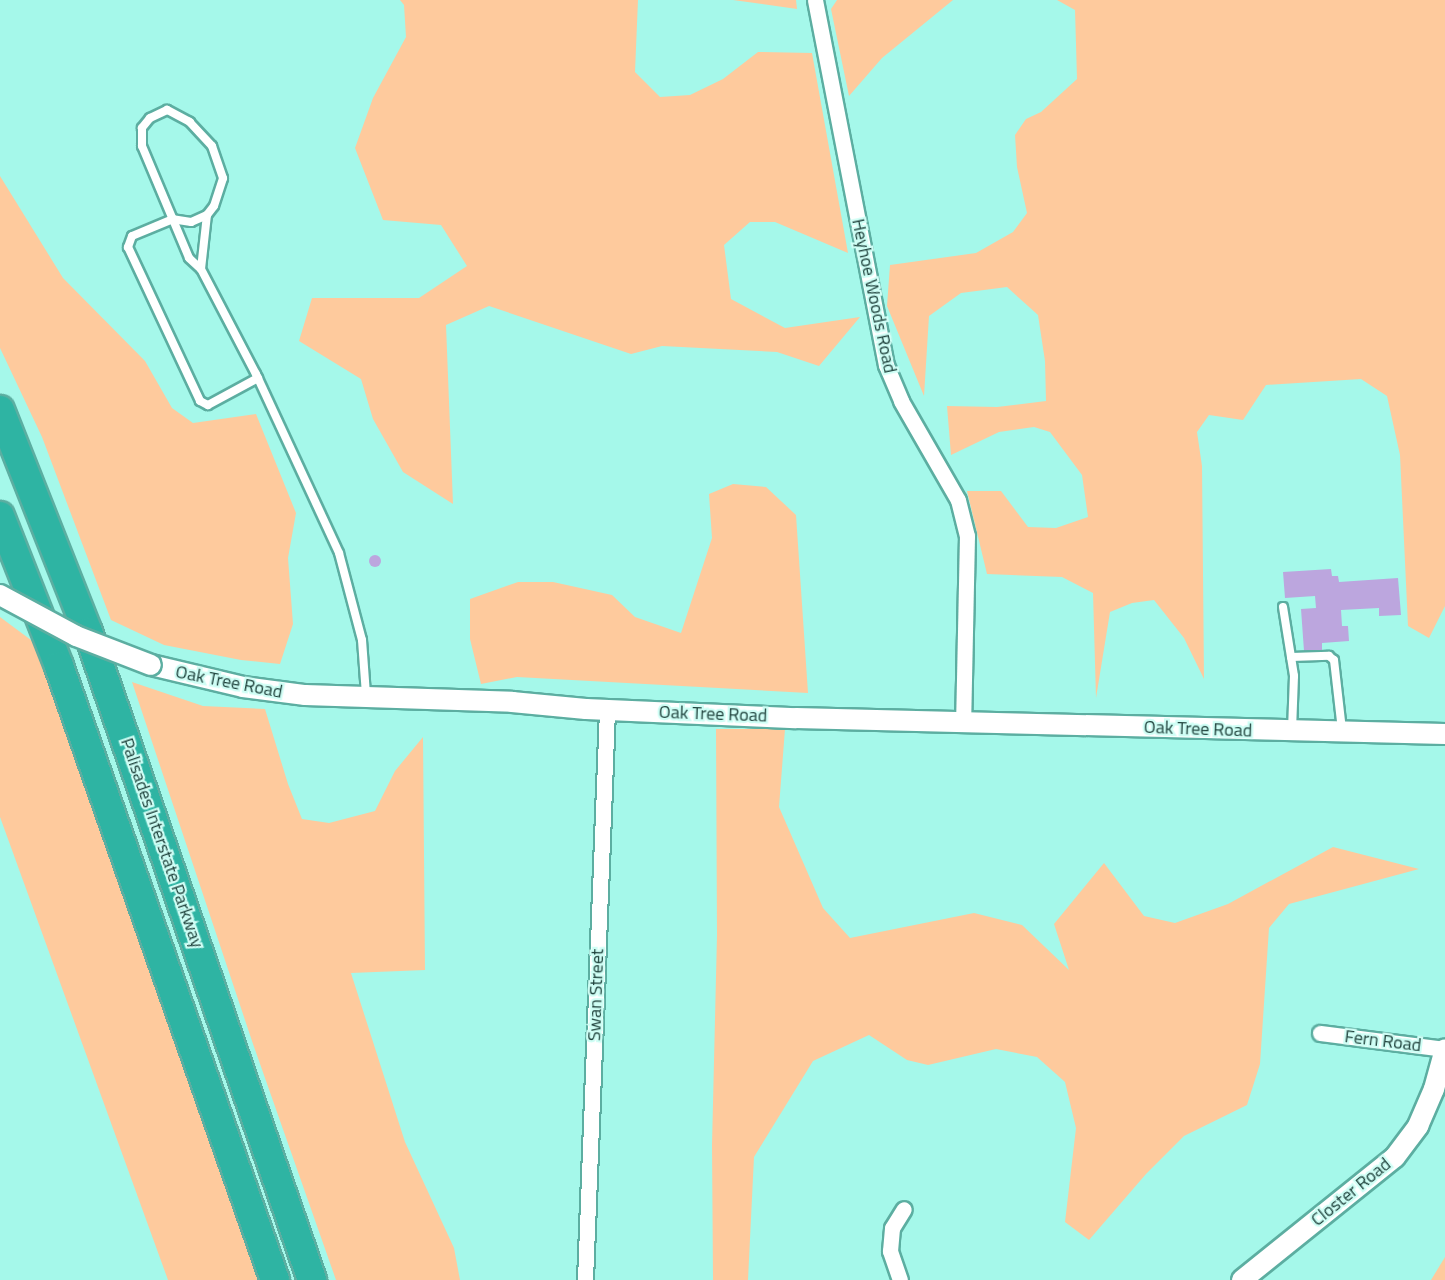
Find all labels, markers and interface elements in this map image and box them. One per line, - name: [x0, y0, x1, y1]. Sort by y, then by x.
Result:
- street label: Heyhoe Woods Road: [847, 217, 901, 375]
- street label: Oak Tree Road: [174, 661, 284, 703]
- street label: Oak Tree Road: [658, 701, 768, 727]
- street label: Oak Tree Road: [1143, 716, 1253, 742]
- street label: Palisades Interstate Parkway: [116, 735, 208, 951]
- street label: Swan Street: [584, 949, 608, 1041]
- street label: Fern Road: [1343, 1026, 1423, 1056]
- street label: Closter Road: [1307, 1153, 1395, 1231]

